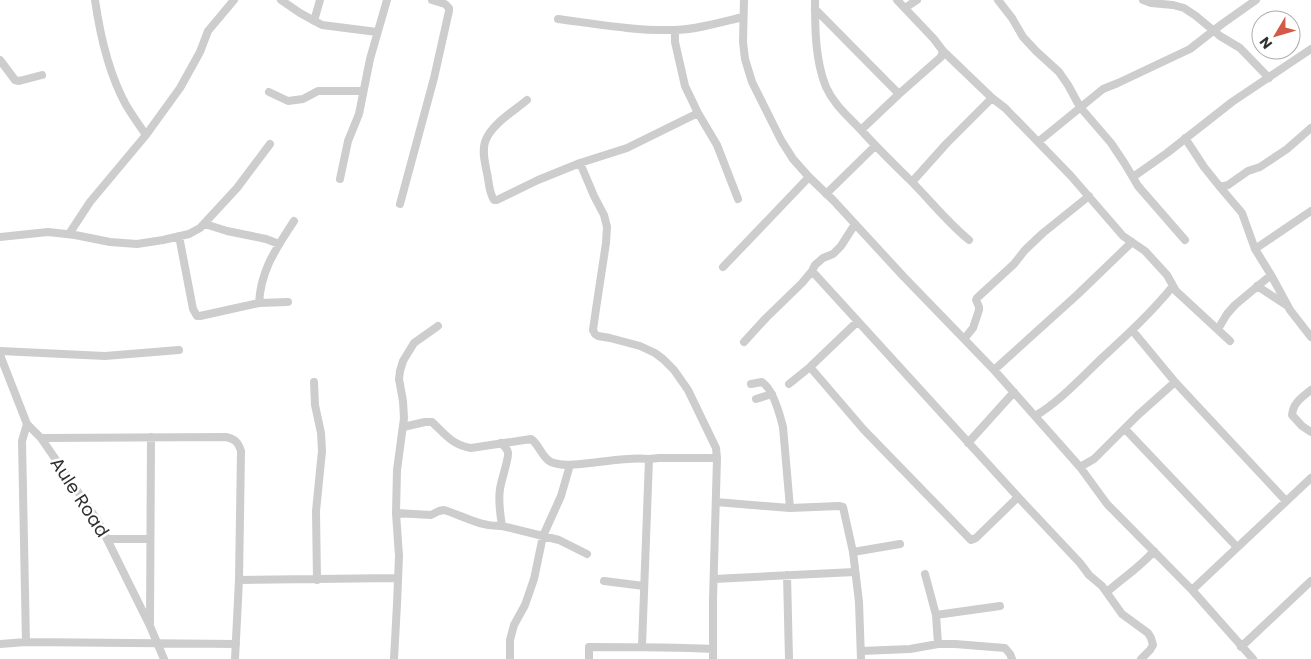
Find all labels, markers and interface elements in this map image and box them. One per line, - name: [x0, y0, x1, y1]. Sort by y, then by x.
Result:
- north arrow: [1251, 10, 1301, 60]
- text: N: [1255, 33, 1277, 53]
- street label: Aule Road: [45, 452, 115, 542]

